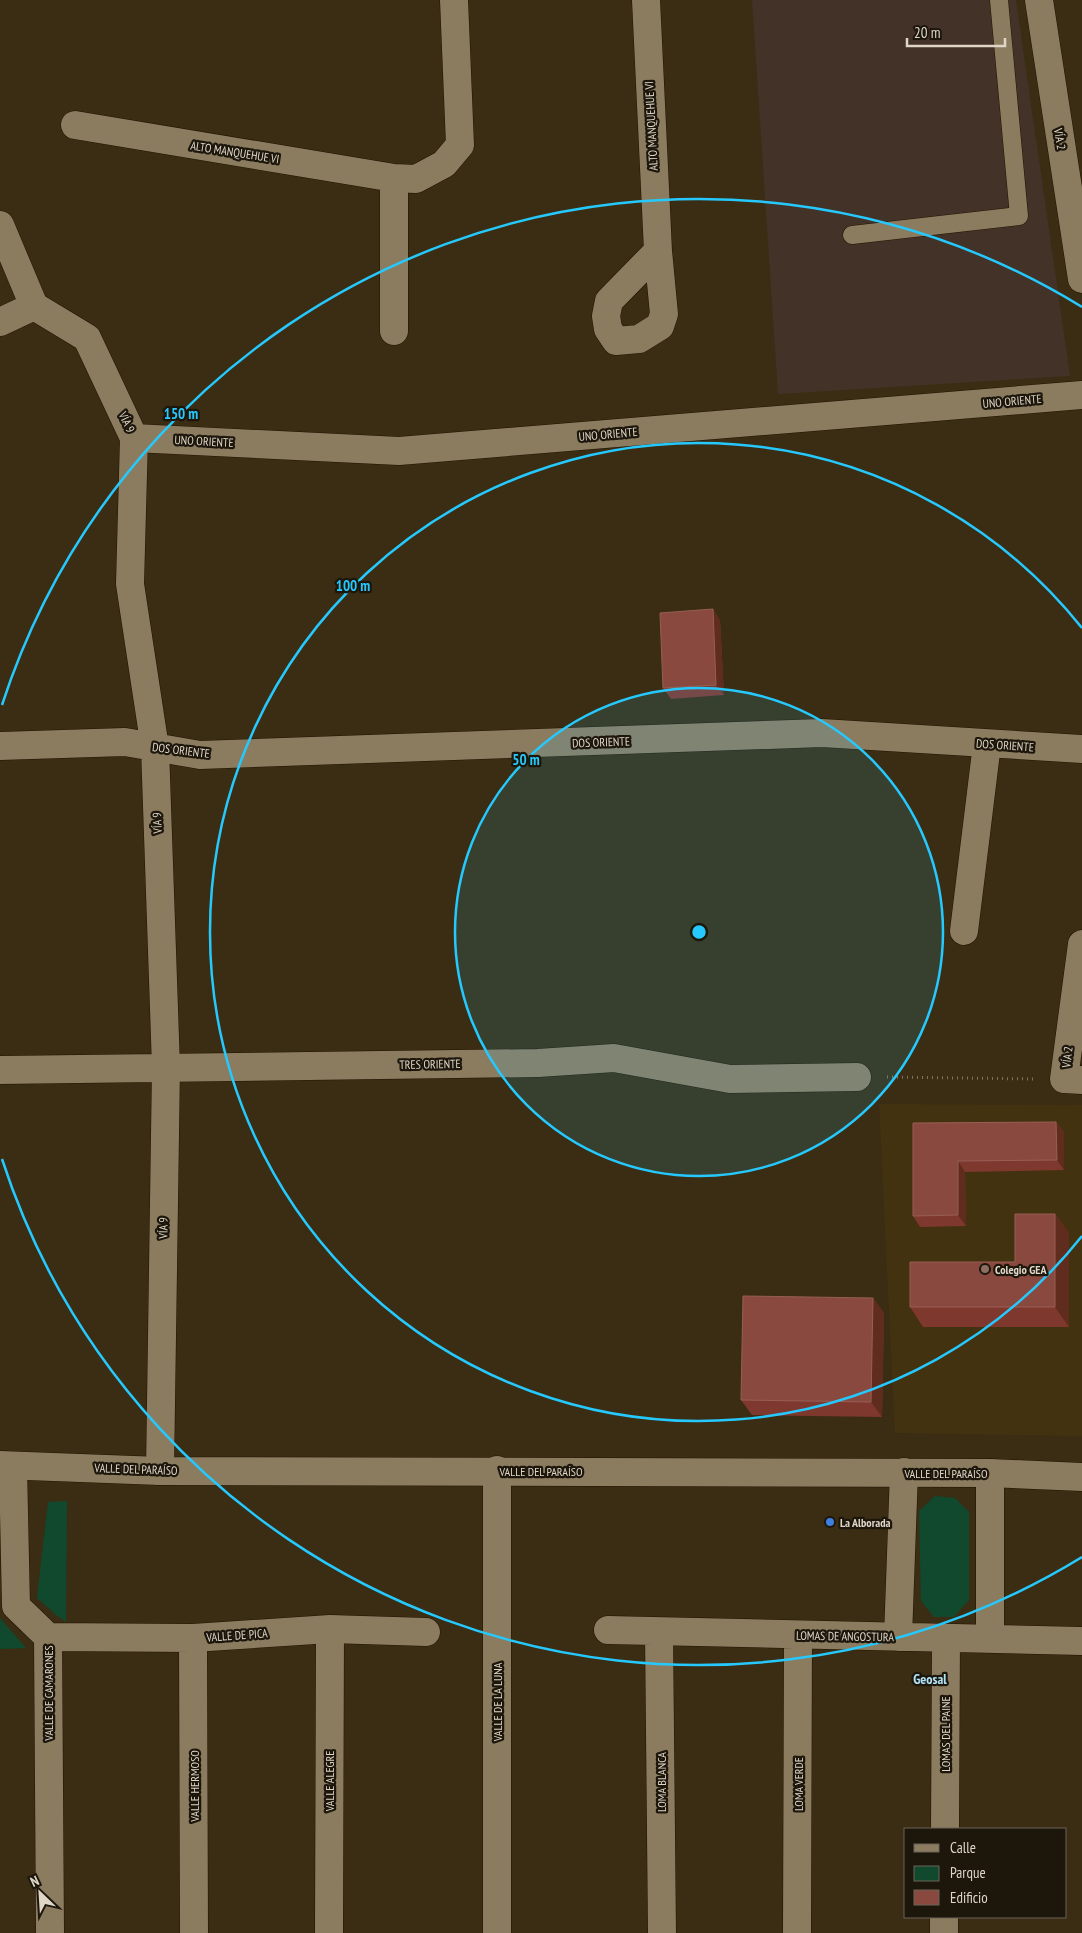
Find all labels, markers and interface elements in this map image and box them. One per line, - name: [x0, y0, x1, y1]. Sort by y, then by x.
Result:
- scale bar: [907, 15, 1004, 47]
- text: 20 m: [914, 23, 940, 42]
- street label: ALTO MANQUEHUE VI: [641, 81, 661, 171]
- street label: VÍA 2: [1051, 126, 1069, 151]
- street label: ALTO MANQUEHUE VI: [190, 138, 280, 166]
- street label: UNO ORIENTE: [982, 391, 1042, 411]
- text: 150 m: [164, 404, 198, 423]
- street label: VÍA 9: [115, 408, 138, 435]
- street label: UNO ORIENTE: [578, 424, 638, 444]
- street label: UNO ORIENTE: [174, 432, 234, 450]
- text: 100 m: [336, 576, 370, 595]
- street label: DOS ORIENTE: [572, 733, 630, 751]
- street label: DOS ORIENTE: [976, 736, 1034, 754]
- street label: DOS ORIENTE: [151, 739, 211, 761]
- text: 50 m: [512, 750, 540, 769]
- street label: VÍA 9: [149, 812, 165, 835]
- centre of rings: [690, 923, 708, 941]
- street label: VÍA 2: [1058, 1045, 1076, 1070]
- street label: TRES ORIENTE: [399, 1056, 461, 1072]
- street label: VÍA 9: [155, 1217, 171, 1240]
- place label: Colegio GEA: [995, 1262, 1047, 1277]
- marker: Colegio GEA: [979, 1263, 991, 1275]
- street label: VALLE DEL PARAÍSO: [93, 1460, 178, 1478]
- street label: VALLE DEL PARAÍSO: [498, 1464, 583, 1479]
- street label: VALLE DEL PARAÍSO: [903, 1466, 988, 1481]
- place label: La Alborada: [840, 1515, 890, 1530]
- marker: La Alborada: [824, 1516, 836, 1528]
- street label: VALLE DE PICA: [205, 1625, 269, 1645]
- street label: LOMAS DE ANGOSTURA: [796, 1628, 894, 1644]
- street label: VALLE DE CAMARONES: [41, 1645, 56, 1742]
- street label: VALLE DE LA LUNA: [490, 1662, 505, 1742]
- district label: Geosal: [913, 1670, 947, 1688]
- street label: LOMAS DEL PAINE: [938, 1696, 953, 1772]
- street label: VALLE HERMOSO: [187, 1750, 202, 1823]
- street label: VALLE ALEGRE: [322, 1751, 337, 1812]
- street label: LOMA BLANCA: [654, 1752, 669, 1812]
- street label: LOMA VERDE: [791, 1757, 806, 1811]
- legend: [904, 1828, 1067, 1918]
- text: Calle: [950, 1838, 976, 1857]
- text: Parque: [950, 1863, 986, 1882]
- north arrow: [15, 1868, 65, 1918]
- text: N: [27, 1871, 42, 1891]
- text: Edificio: [950, 1888, 988, 1907]

